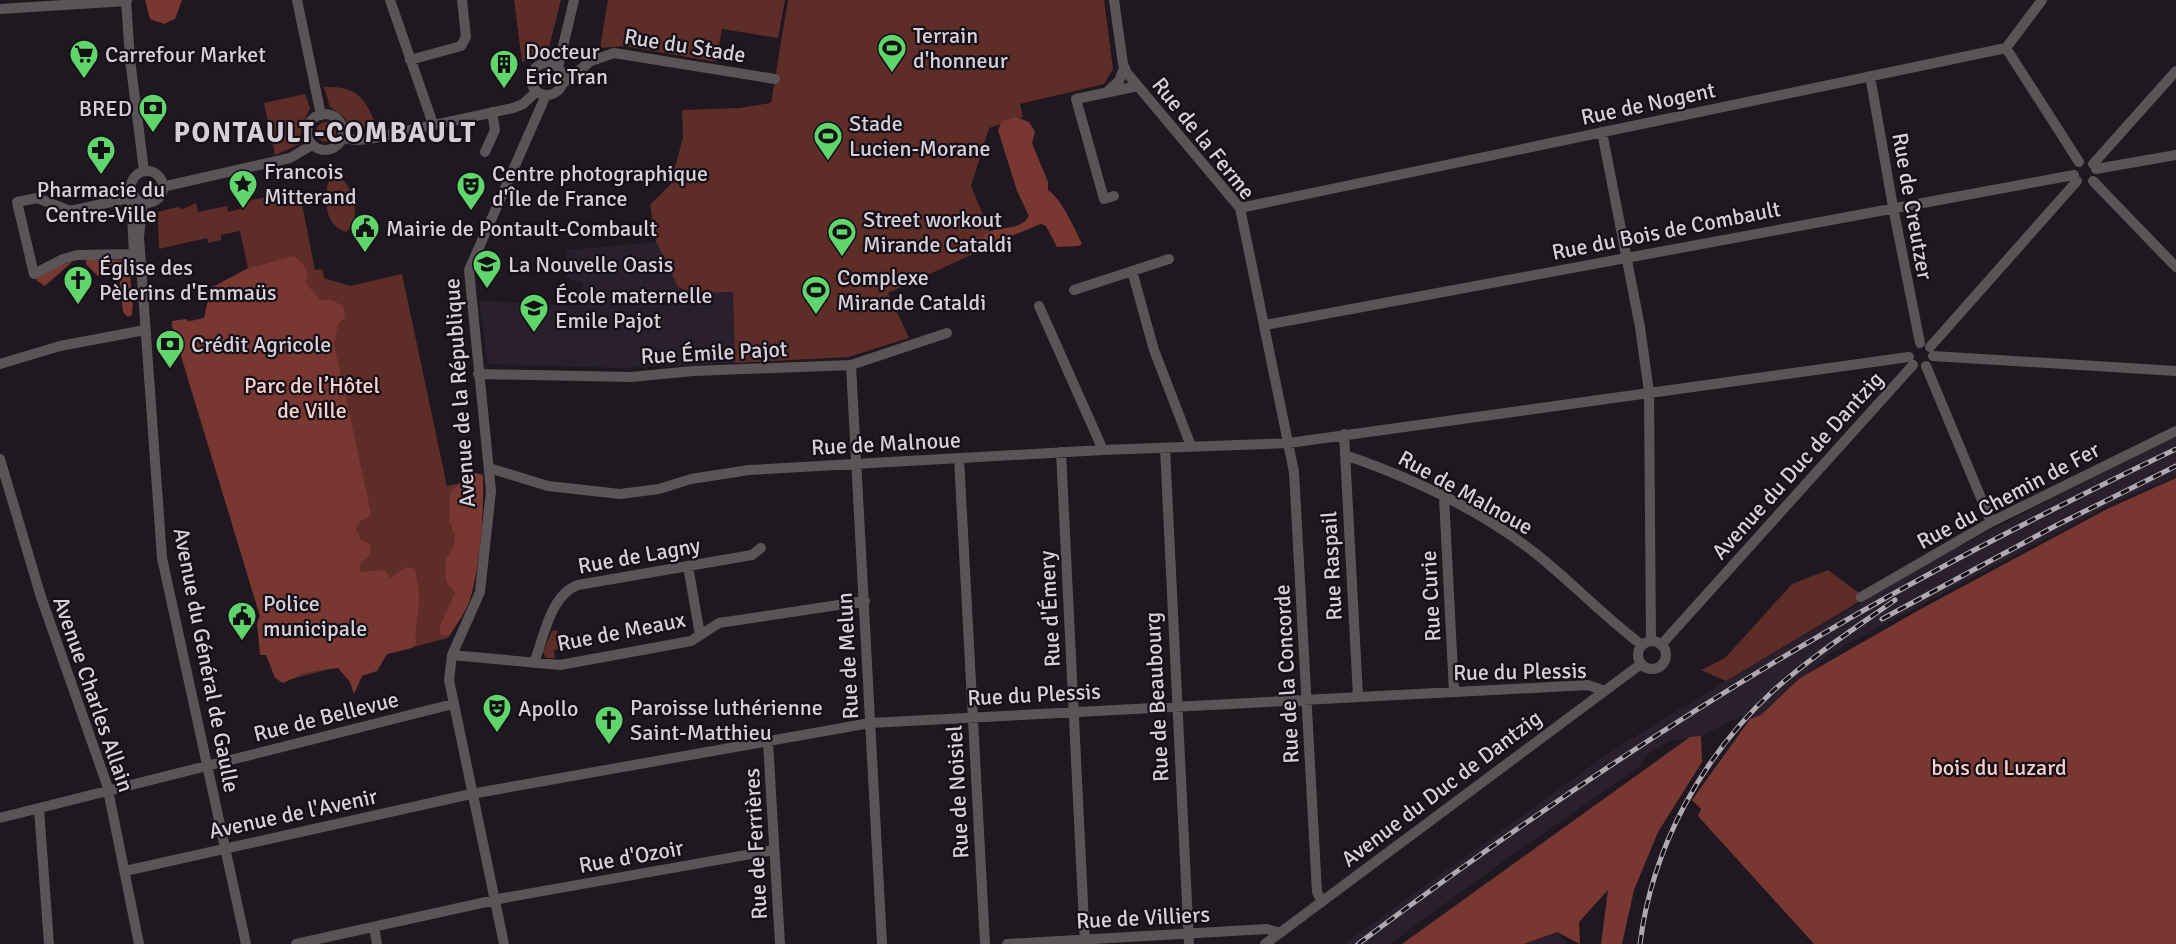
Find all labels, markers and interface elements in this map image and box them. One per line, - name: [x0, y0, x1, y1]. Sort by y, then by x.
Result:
- place label: Terrain d'honneur: [913, 22, 1008, 74]
- street label: Rue du Stade: [622, 23, 748, 68]
- sports icon: Terrain d'honneur: [876, 32, 908, 74]
- supermarket icon: Carrefour Market: [68, 38, 100, 80]
- place label: Docteur Eric Tran: [525, 38, 608, 90]
- place label: Carrefour Market: [105, 41, 266, 68]
- building icon: Docteur Eric Tran: [488, 48, 520, 90]
- street label: Rue de la Ferme: [1146, 72, 1261, 205]
- street label: Rue de Nogent: [1578, 76, 1718, 131]
- bank icon: BRED: [137, 92, 169, 134]
- place label: BRED: [79, 95, 132, 122]
- place label: Stade Lucien-Morane: [849, 110, 991, 162]
- district label: PONTAULT-COMBAULT: [174, 116, 476, 150]
- sports icon: Stade Lucien-Morane: [812, 120, 844, 162]
- street label: Rue de Creutzer: [1886, 130, 1939, 282]
- pharmacy icon: Pharmacie du Centre-Ville: [85, 134, 117, 176]
- place label: Francois Mitterand: [264, 158, 357, 210]
- place label: Centre photographique d'Île de France: [492, 160, 708, 212]
- place icon: Francois Mitterand: [227, 168, 259, 210]
- theatre icon: Centre photographique d'Île de France: [455, 170, 487, 212]
- place label: Pharmacie du Centre-Ville: [37, 176, 165, 228]
- street label: Rue du Bois de Combault: [1549, 195, 1783, 266]
- place label: Street workout Mirande Cataldi: [863, 206, 1012, 258]
- public building icon: Mairie de Pontault-Combault: [349, 212, 381, 254]
- place label: Mairie de Pontault-Combault: [386, 215, 657, 242]
- sports icon: Street workout Mirande Cataldi: [826, 216, 858, 258]
- school or university icon: La Nouvelle Oasis: [471, 248, 503, 290]
- place label: La Nouvelle Oasis: [508, 251, 673, 278]
- place label: Église des Pèlerins d'Emmaüs: [99, 254, 277, 306]
- church icon: Église des Pèlerins d'Emmaüs: [62, 264, 94, 306]
- place label: Complexe Mirande Cataldi: [837, 264, 986, 316]
- sports icon: Complexe Mirande Cataldi: [800, 274, 832, 316]
- street label: Avenue de la République: [438, 277, 481, 509]
- place label: École maternelle Emile Pajot: [555, 282, 713, 334]
- school or university icon: École maternelle Emile Pajot: [518, 292, 550, 334]
- bank icon: Crédit Agricole: [154, 328, 186, 370]
- place label: Crédit Agricole: [191, 331, 331, 358]
- street label: Rue Émile Pajot: [640, 335, 788, 370]
- street label: Avenue du Duc de Dantzig: [1706, 366, 1889, 565]
- park label: Parc de l’Hôtel de Ville: [244, 372, 380, 424]
- street label: Rue de Malnoue: [810, 426, 962, 461]
- street label: Rue du Chemin de Fer: [1912, 436, 2104, 555]
- street label: Rue de Malnoue: [1394, 444, 1538, 541]
- street label: Rue Raspail: [1315, 511, 1348, 621]
- street label: Avenue du Général de Gaulle: [168, 525, 245, 795]
- street label: Rue de Lagny: [576, 531, 703, 580]
- street label: Rue d'Émery: [1033, 549, 1066, 668]
- street label: Rue Curie: [1415, 550, 1446, 642]
- street label: Rue de la Concorde: [1268, 584, 1305, 764]
- place label: Police municipale: [263, 590, 367, 642]
- street label: Rue de Melun: [831, 592, 864, 720]
- street label: Avenue Charles Allain: [47, 593, 140, 795]
- public building icon: Police municipale: [226, 600, 258, 642]
- street label: Rue de Meaux: [555, 606, 688, 657]
- street label: Rue de Beaubourg: [1139, 611, 1174, 783]
- street label: Rue du Plessis: [1453, 657, 1587, 686]
- street label: Rue du Plessis: [967, 678, 1102, 711]
- street label: Rue de Bellevue: [251, 685, 401, 748]
- theatre icon: Apollo: [481, 692, 513, 734]
- place label: Paroisse luthérienne Saint-Matthieu: [630, 694, 823, 746]
- place label: Apollo: [518, 695, 578, 722]
- church icon: Paroisse luthérienne Saint-Matthieu: [593, 704, 625, 746]
- street label: Avenue du Duc de Dantzig: [1336, 704, 1547, 873]
- street label: Rue de Noisiel: [941, 725, 974, 859]
- park label: bois du Luzard: [1931, 754, 2067, 781]
- street label: Rue de Ferrières: [738, 767, 773, 920]
- street label: Avenue de l'Avenir: [206, 782, 380, 845]
- street label: Rue d'Ozoir: [577, 834, 686, 879]
- street label: Rue de Villiers: [1075, 901, 1211, 934]

